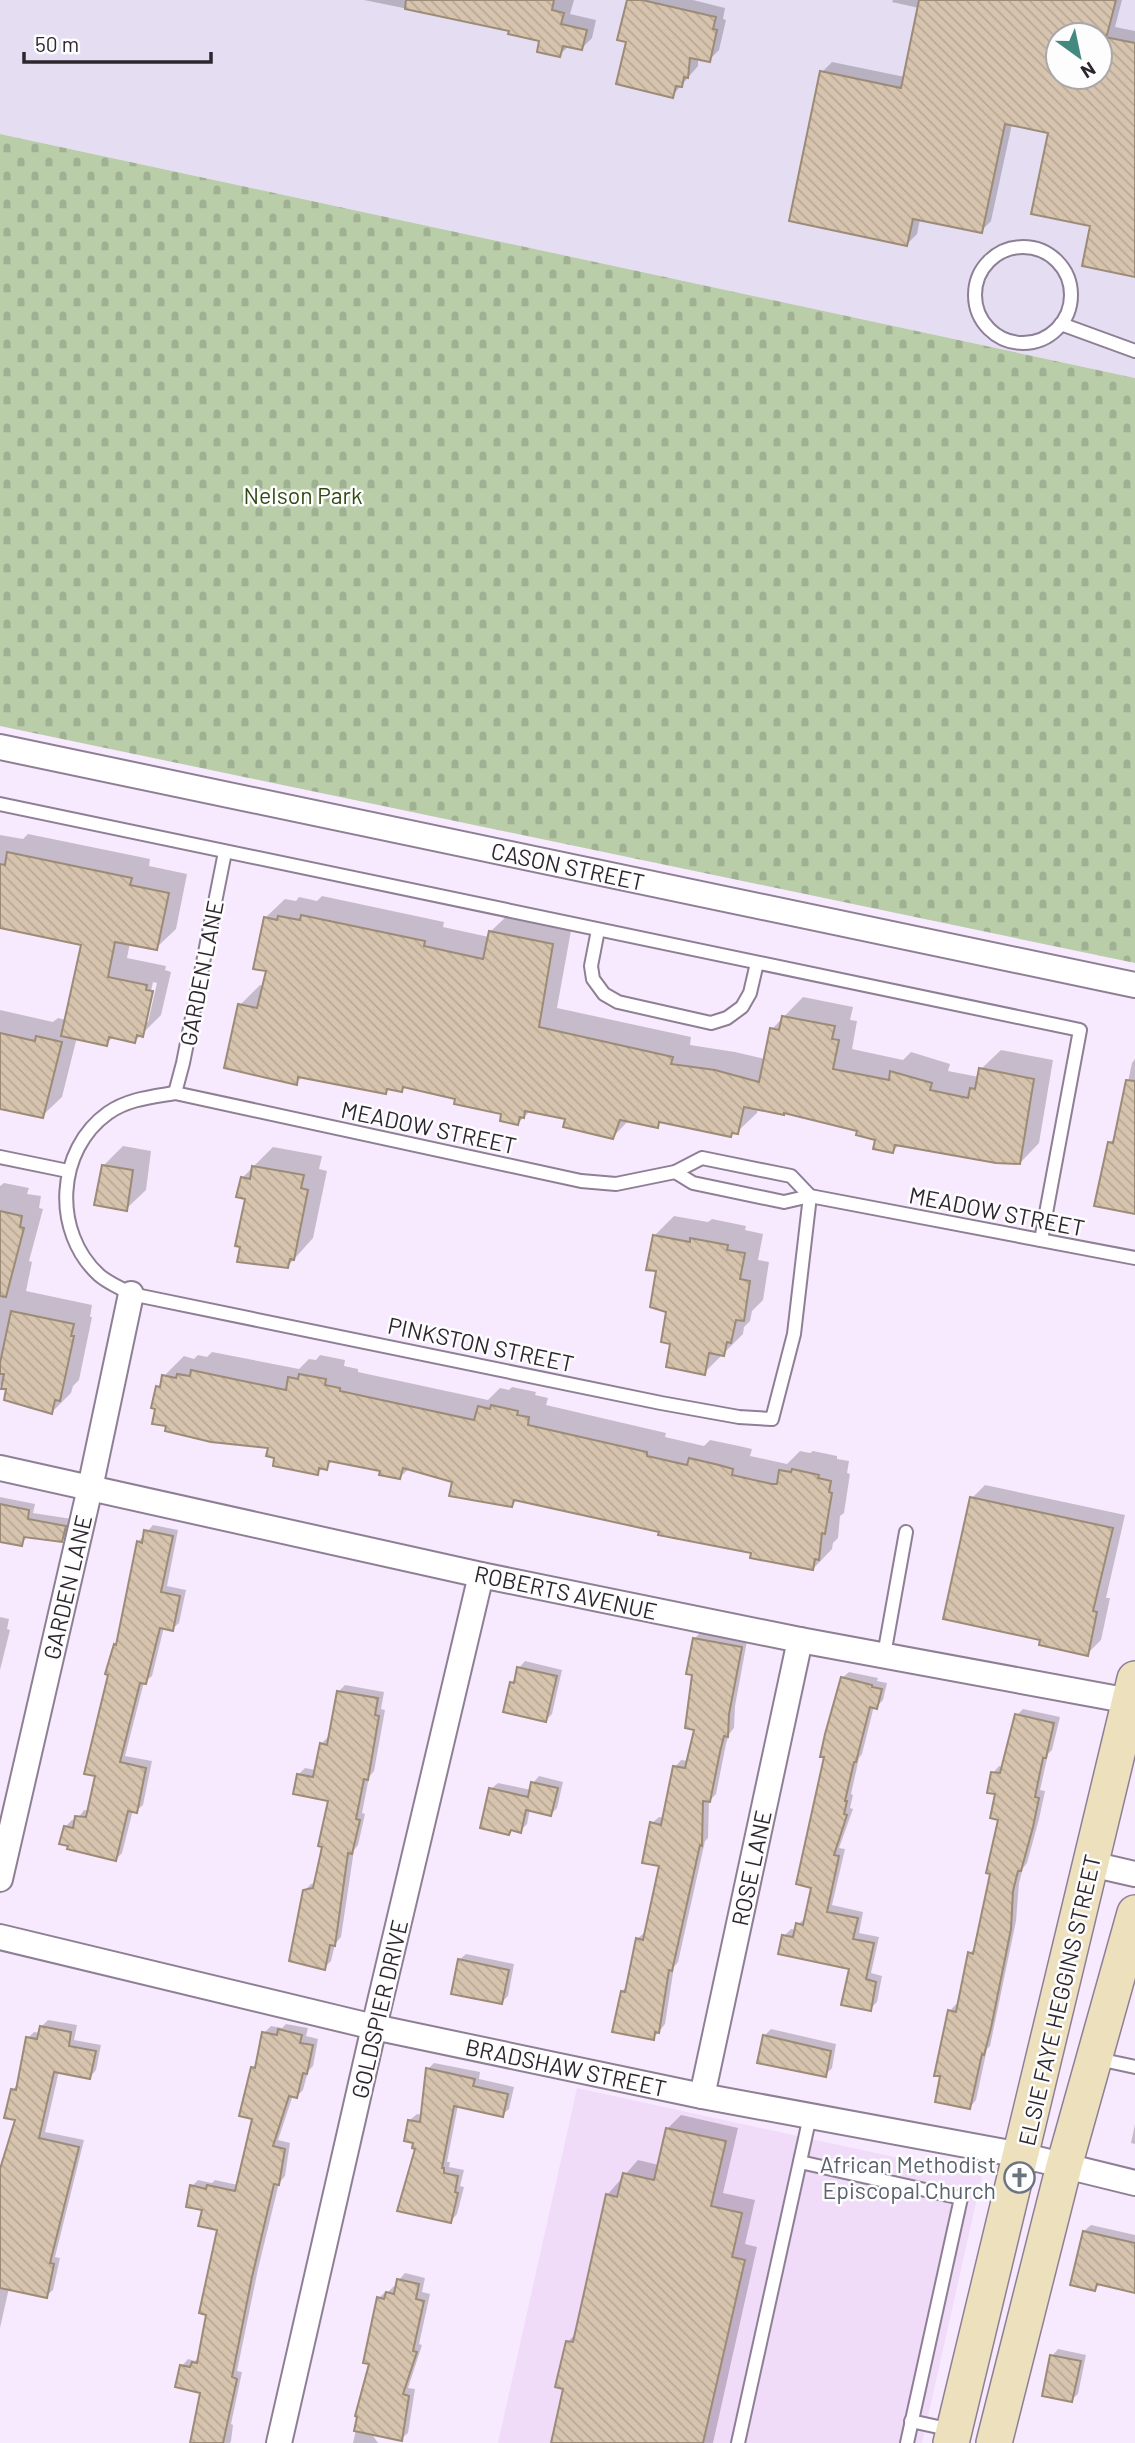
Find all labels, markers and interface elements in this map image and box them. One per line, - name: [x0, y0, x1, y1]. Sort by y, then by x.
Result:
- scale bar: [24, 21, 212, 65]
- north arrow: [1044, 21, 1114, 91]
- text: 50 m: [35, 31, 79, 56]
- text: N: [1077, 58, 1100, 84]
- park label: Nelson Park: [244, 481, 362, 509]
- street label: CASON STREET: [489, 836, 647, 896]
- street label: GARDEN LANE: [173, 898, 229, 1048]
- street label: MEADOW STREET: [339, 1095, 519, 1159]
- street label: MEADOW STREET: [907, 1180, 1087, 1242]
- street label: PINKSTON STREET: [385, 1311, 577, 1377]
- street label: GARDEN LANE: [37, 1512, 97, 1662]
- street label: ROBERTS AVENUE: [472, 1559, 660, 1625]
- street label: ROSE LANE: [725, 1808, 777, 1928]
- street label: ELSIE FAYE HEGGINS STREET: [1012, 1852, 1106, 2148]
- street label: GOLDSPIER DRIVE: [345, 1917, 413, 2101]
- street label: BRADSHAW STREET: [463, 2032, 669, 2102]
- place label: African Methodist Episcopal Church: [820, 2150, 996, 2204]
- church icon: African Methodist Episcopal Church: [1002, 2160, 1036, 2194]

